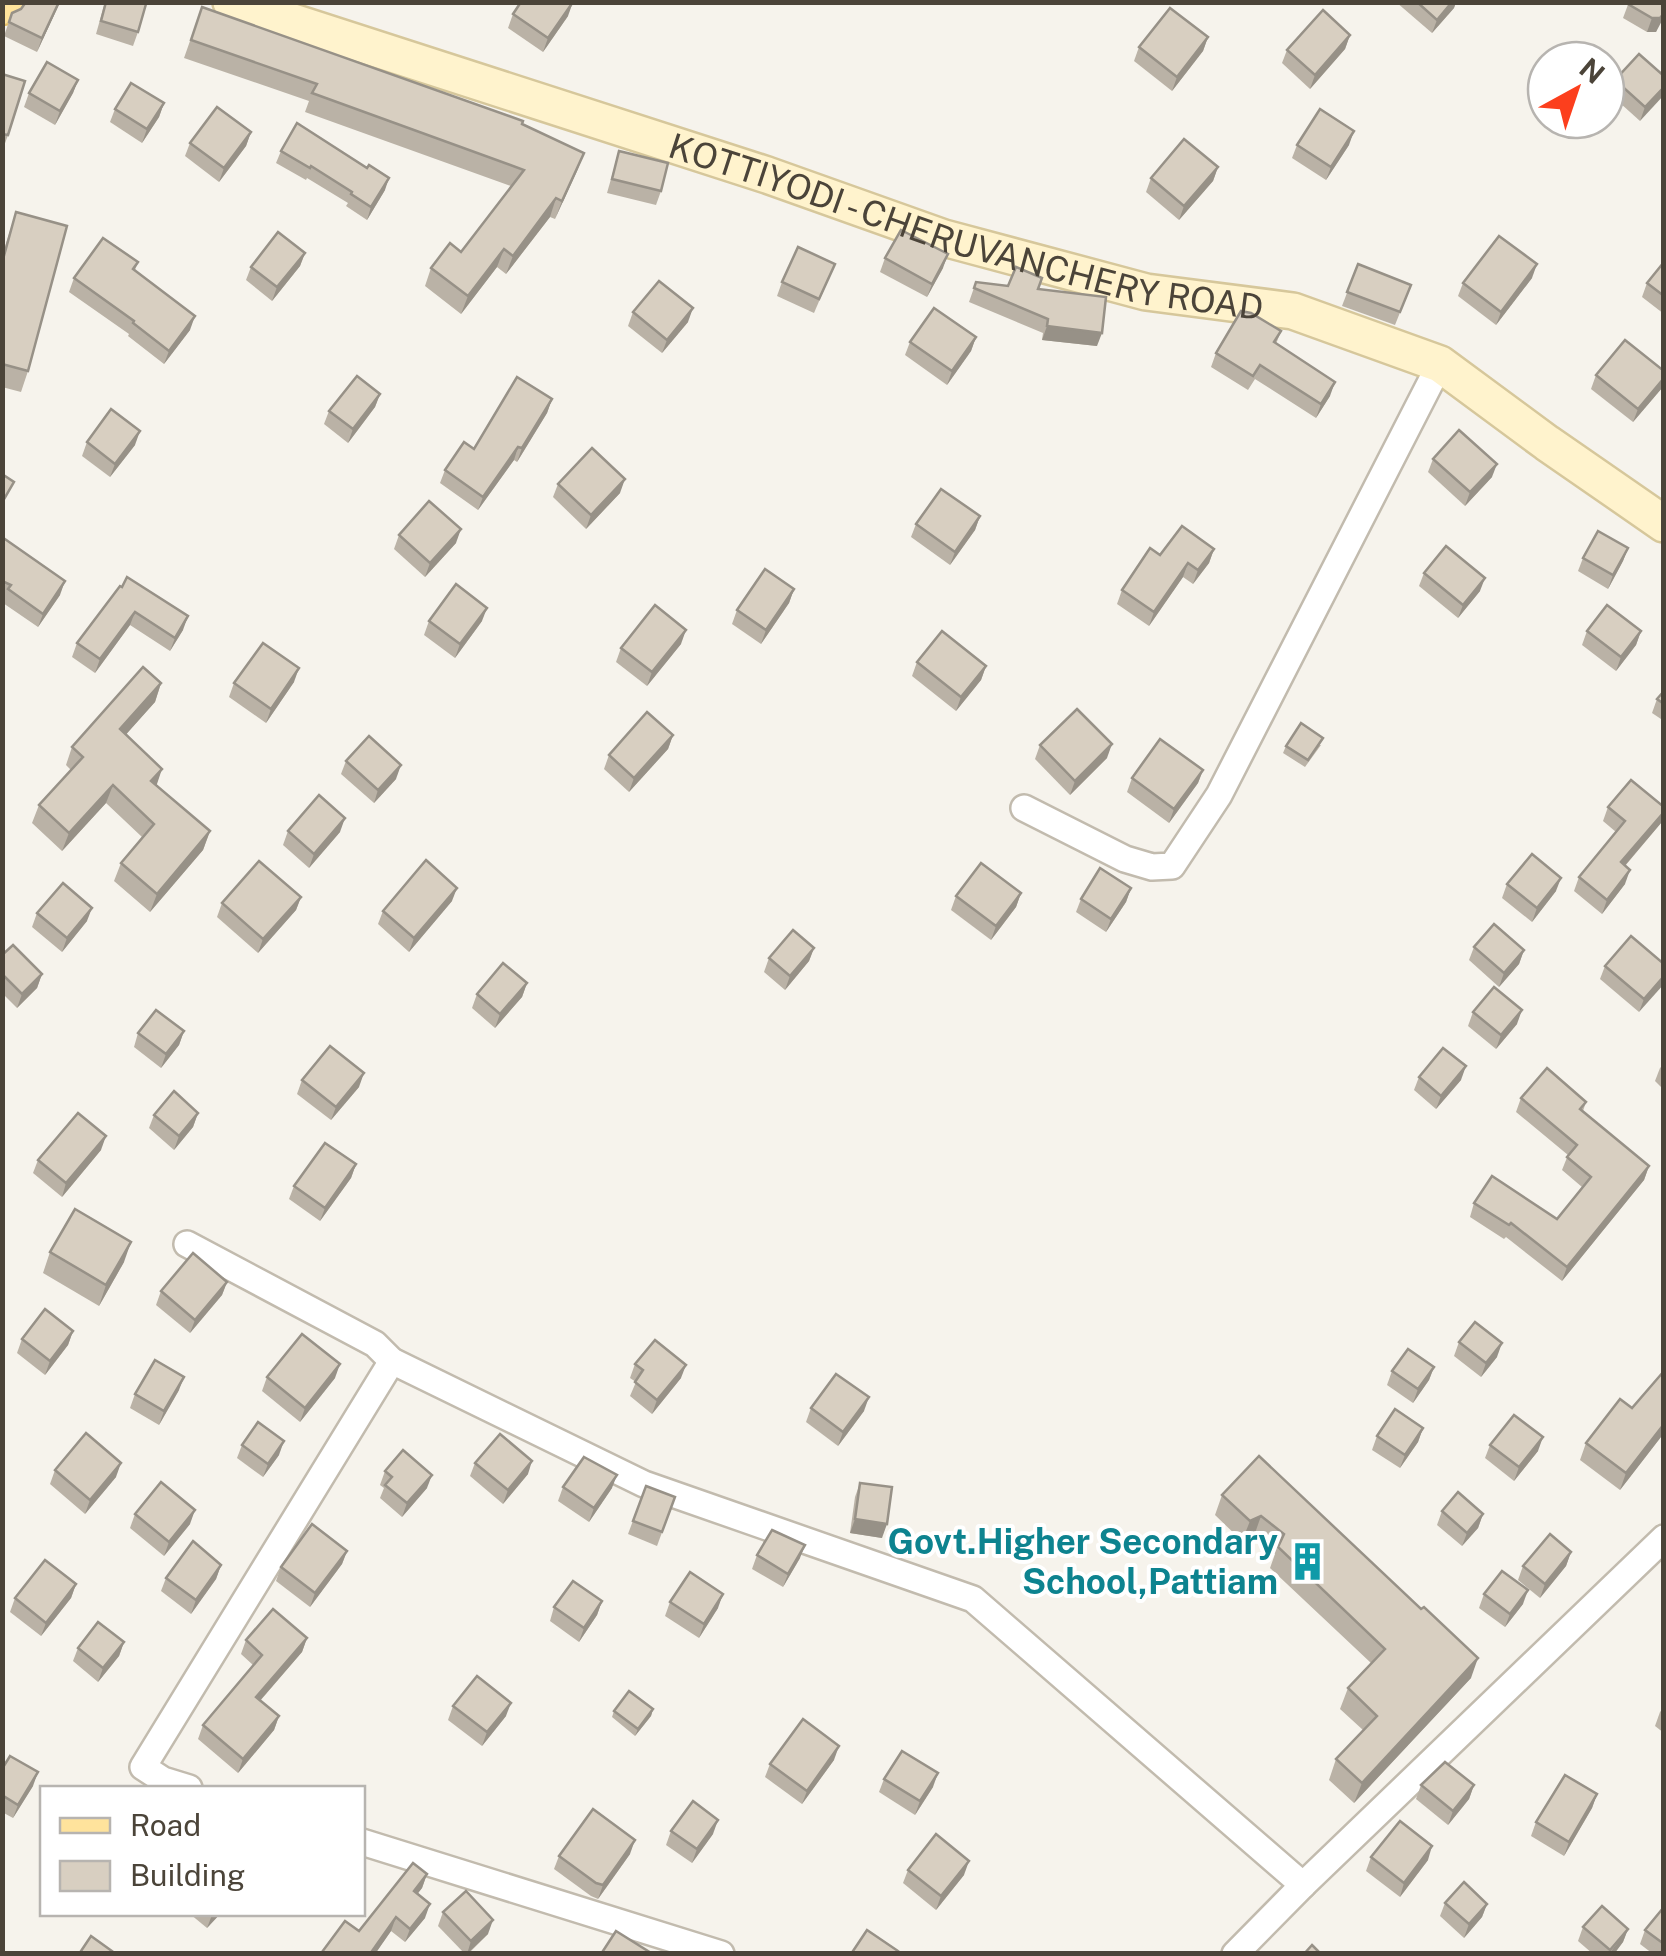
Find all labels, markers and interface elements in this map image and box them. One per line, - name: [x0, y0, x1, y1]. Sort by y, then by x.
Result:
- north arrow: [1526, 40, 1626, 140]
- text: N: [1573, 51, 1611, 90]
- street label: KOTTIYODI - CHERUVANCHERY ROAD: [664, 124, 1266, 327]
- place label: Govt.Higher Secondary School,Pattiam: [887, 1521, 1278, 1602]
- building icon: Govt.Higher Secondary School,Pattiam: [1287, 1540, 1329, 1582]
- legend: [40, 1786, 365, 1916]
- text: Road: [130, 1807, 201, 1843]
- text: Building: [130, 1857, 245, 1893]

